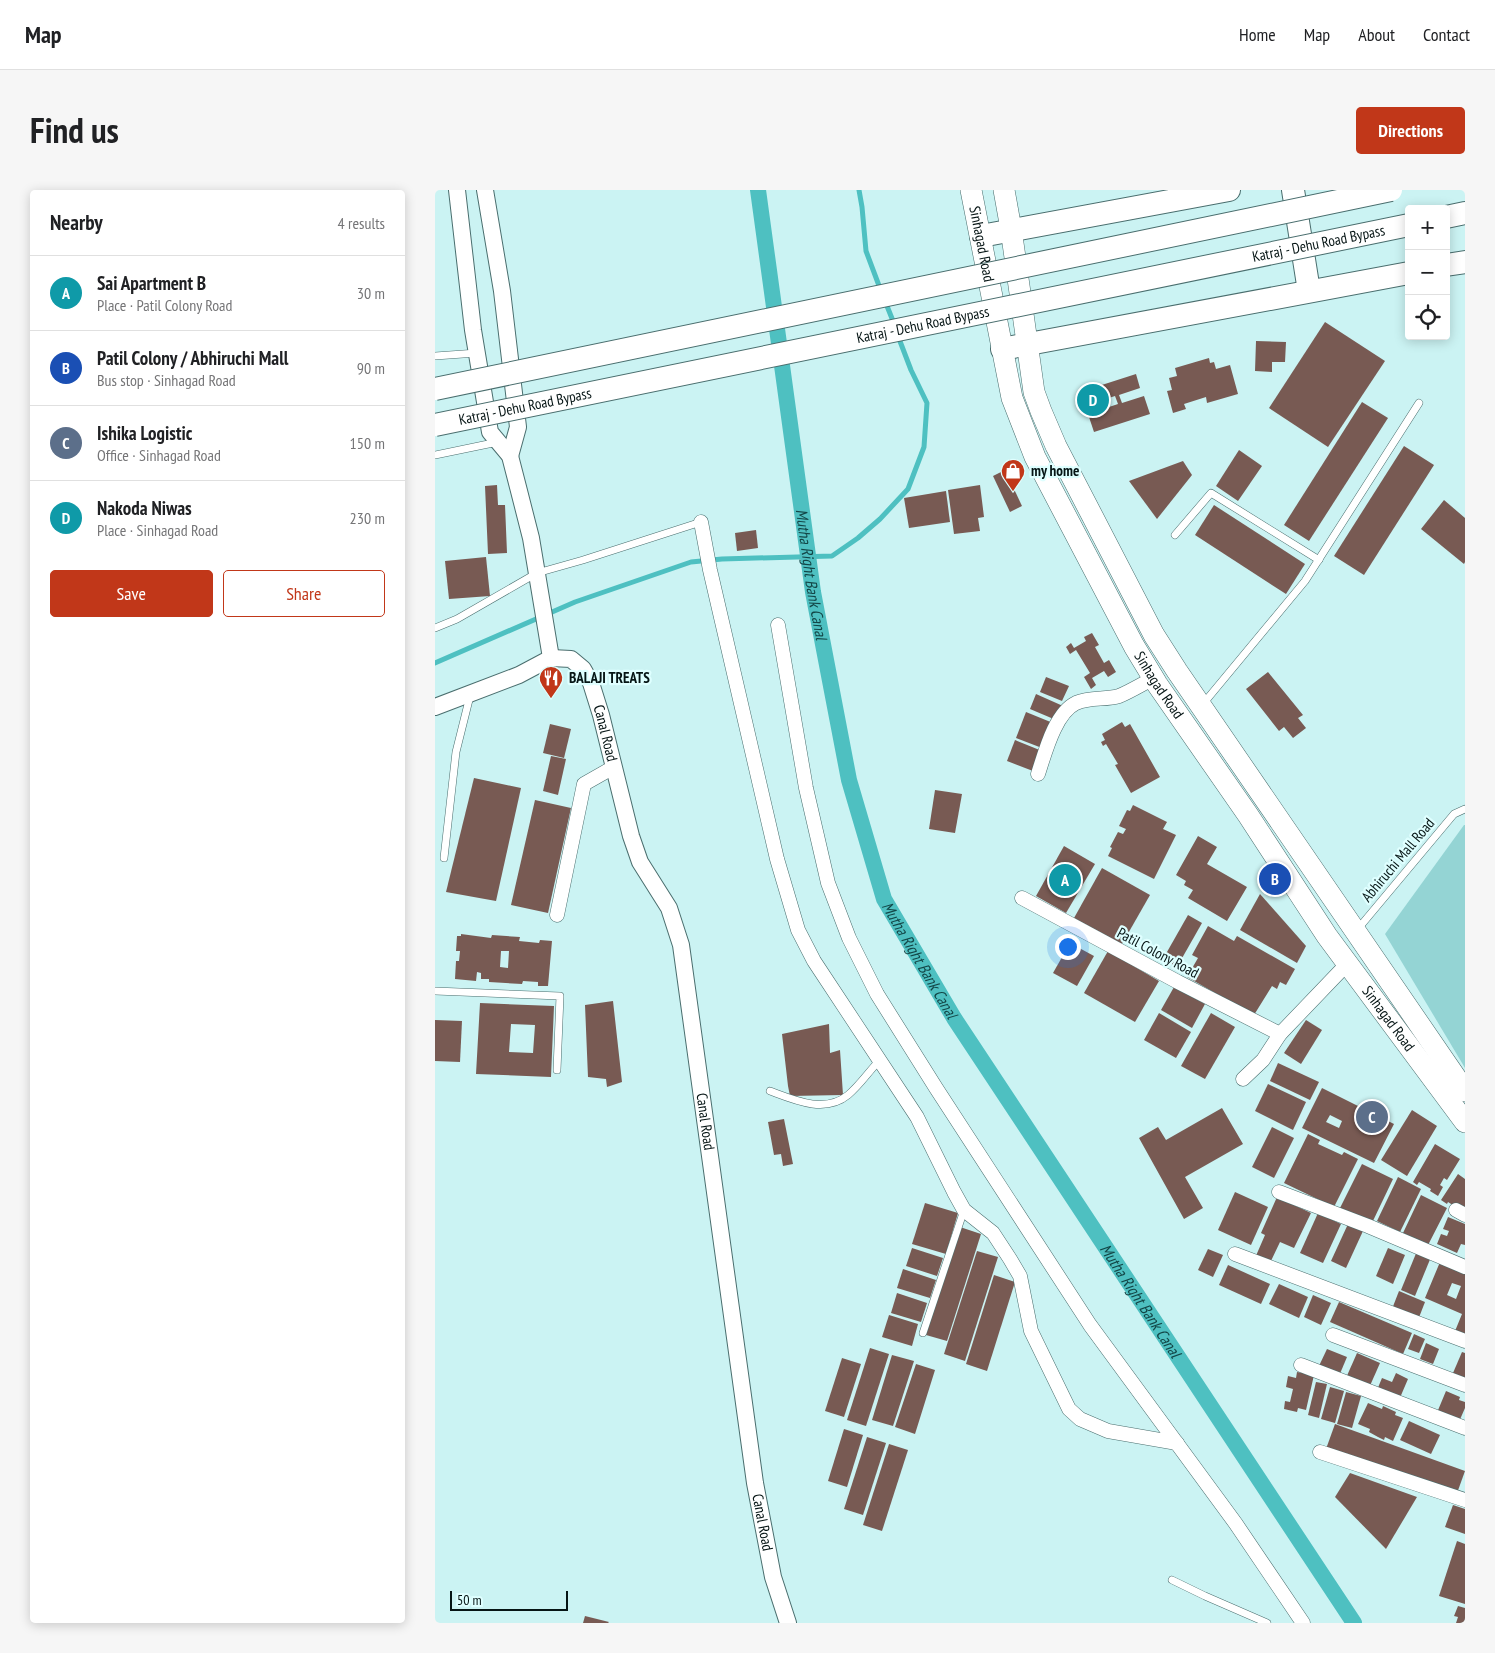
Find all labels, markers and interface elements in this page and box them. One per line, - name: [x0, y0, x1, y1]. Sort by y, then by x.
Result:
- text: Map: [25, 19, 62, 50]
- text: Home: [1239, 23, 1276, 46]
- text: Map: [1304, 23, 1330, 46]
- text: About: [1358, 23, 1395, 46]
- text: Contact: [1423, 23, 1470, 46]
- text: Find us: [30, 107, 119, 153]
- button: Directions: [1356, 107, 1465, 154]
- street label: Sinhagad Road: [965, 204, 999, 283]
- map controls: [1405, 205, 1450, 340]
- button: +: [1405, 205, 1450, 250]
- text: Nearby: [50, 209, 103, 236]
- text: 4 results: [338, 213, 385, 233]
- street label: Katraj - Dehu Road Bypass: [1250, 220, 1386, 266]
- button: −: [1405, 250, 1450, 295]
- text: Sai Apartment B: [97, 271, 206, 295]
- text: A: [62, 283, 70, 303]
- text: 30 m: [357, 283, 385, 303]
- text: Place · Patil Colony Road: [97, 295, 232, 315]
- button: locate: [1405, 295, 1450, 340]
- street label: Katraj - Dehu Road Bypass: [855, 301, 991, 347]
- text: Patil Colony / Abhiruchi Mall: [97, 346, 288, 370]
- text: B: [62, 358, 70, 378]
- text: 90 m: [357, 358, 385, 378]
- text: Bus stop · Sinhagad Road: [97, 370, 236, 390]
- pin: D: [1077, 381, 1109, 419]
- street label: Katraj - Dehu Road Bypass: [457, 383, 593, 429]
- text: Ishika Logistic: [97, 421, 192, 445]
- text: C: [62, 433, 70, 453]
- text: 150 m: [350, 433, 385, 453]
- text: Office · Sinhagad Road: [97, 445, 221, 465]
- shop icon: my home: [1000, 458, 1026, 492]
- place label: my home: [1031, 461, 1079, 480]
- text: Nakoda Niwas: [97, 496, 192, 520]
- text: D: [62, 508, 70, 528]
- text: 230 m: [350, 508, 385, 528]
- water label: Mutha Right Bank Canal: [792, 508, 832, 643]
- text: Place · Sinhagad Road: [97, 520, 218, 540]
- button: Save: [50, 570, 213, 617]
- button: Share: [223, 570, 385, 617]
- street label: Sinhagad Road: [1130, 648, 1188, 722]
- restaurant icon: BALAJI TREATS: [538, 665, 564, 699]
- place label: BALAJI TREATS: [569, 668, 650, 687]
- street label: Canal Road: [589, 702, 622, 763]
- street label: Abhiruchi Mall Road: [1357, 814, 1438, 906]
- pin: B: [1259, 860, 1291, 898]
- pin: A: [1049, 861, 1081, 899]
- water label: Mutha Right Bank Canal: [878, 898, 963, 1023]
- street label: Patil Colony Road: [1114, 923, 1202, 982]
- your location: [1055, 934, 1081, 960]
- street label: Sinhagad Road: [1358, 982, 1419, 1055]
- street label: Canal Road: [692, 1092, 719, 1151]
- pin: C: [1356, 1098, 1388, 1136]
- water label: Mutha Right Bank Canal: [1096, 1240, 1186, 1362]
- street label: Canal Road: [748, 1492, 778, 1552]
- scale bar: [450, 1588, 567, 1611]
- text: 50 m: [457, 1591, 482, 1609]

